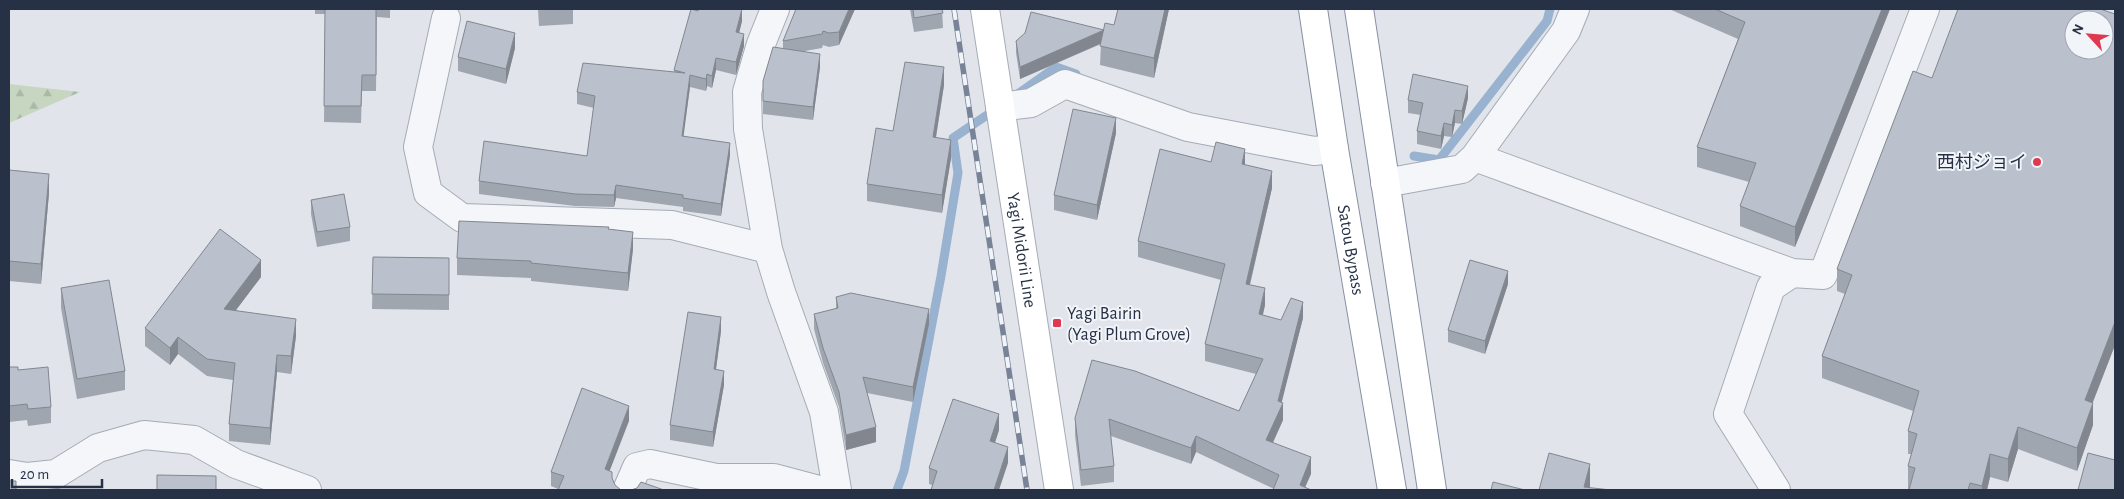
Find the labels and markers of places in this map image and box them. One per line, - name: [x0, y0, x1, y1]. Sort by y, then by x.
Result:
- place label: 西村ジョイ: [1937, 152, 2027, 172]
- marker: 西村ジョイ: [2031, 156, 2043, 168]
- place label: Yagi Bairin (Yagi Plum Grove): [1067, 305, 1191, 344]
- marker: Yagi Bairin (Yagi Plum Grove): [1051, 317, 1063, 329]

